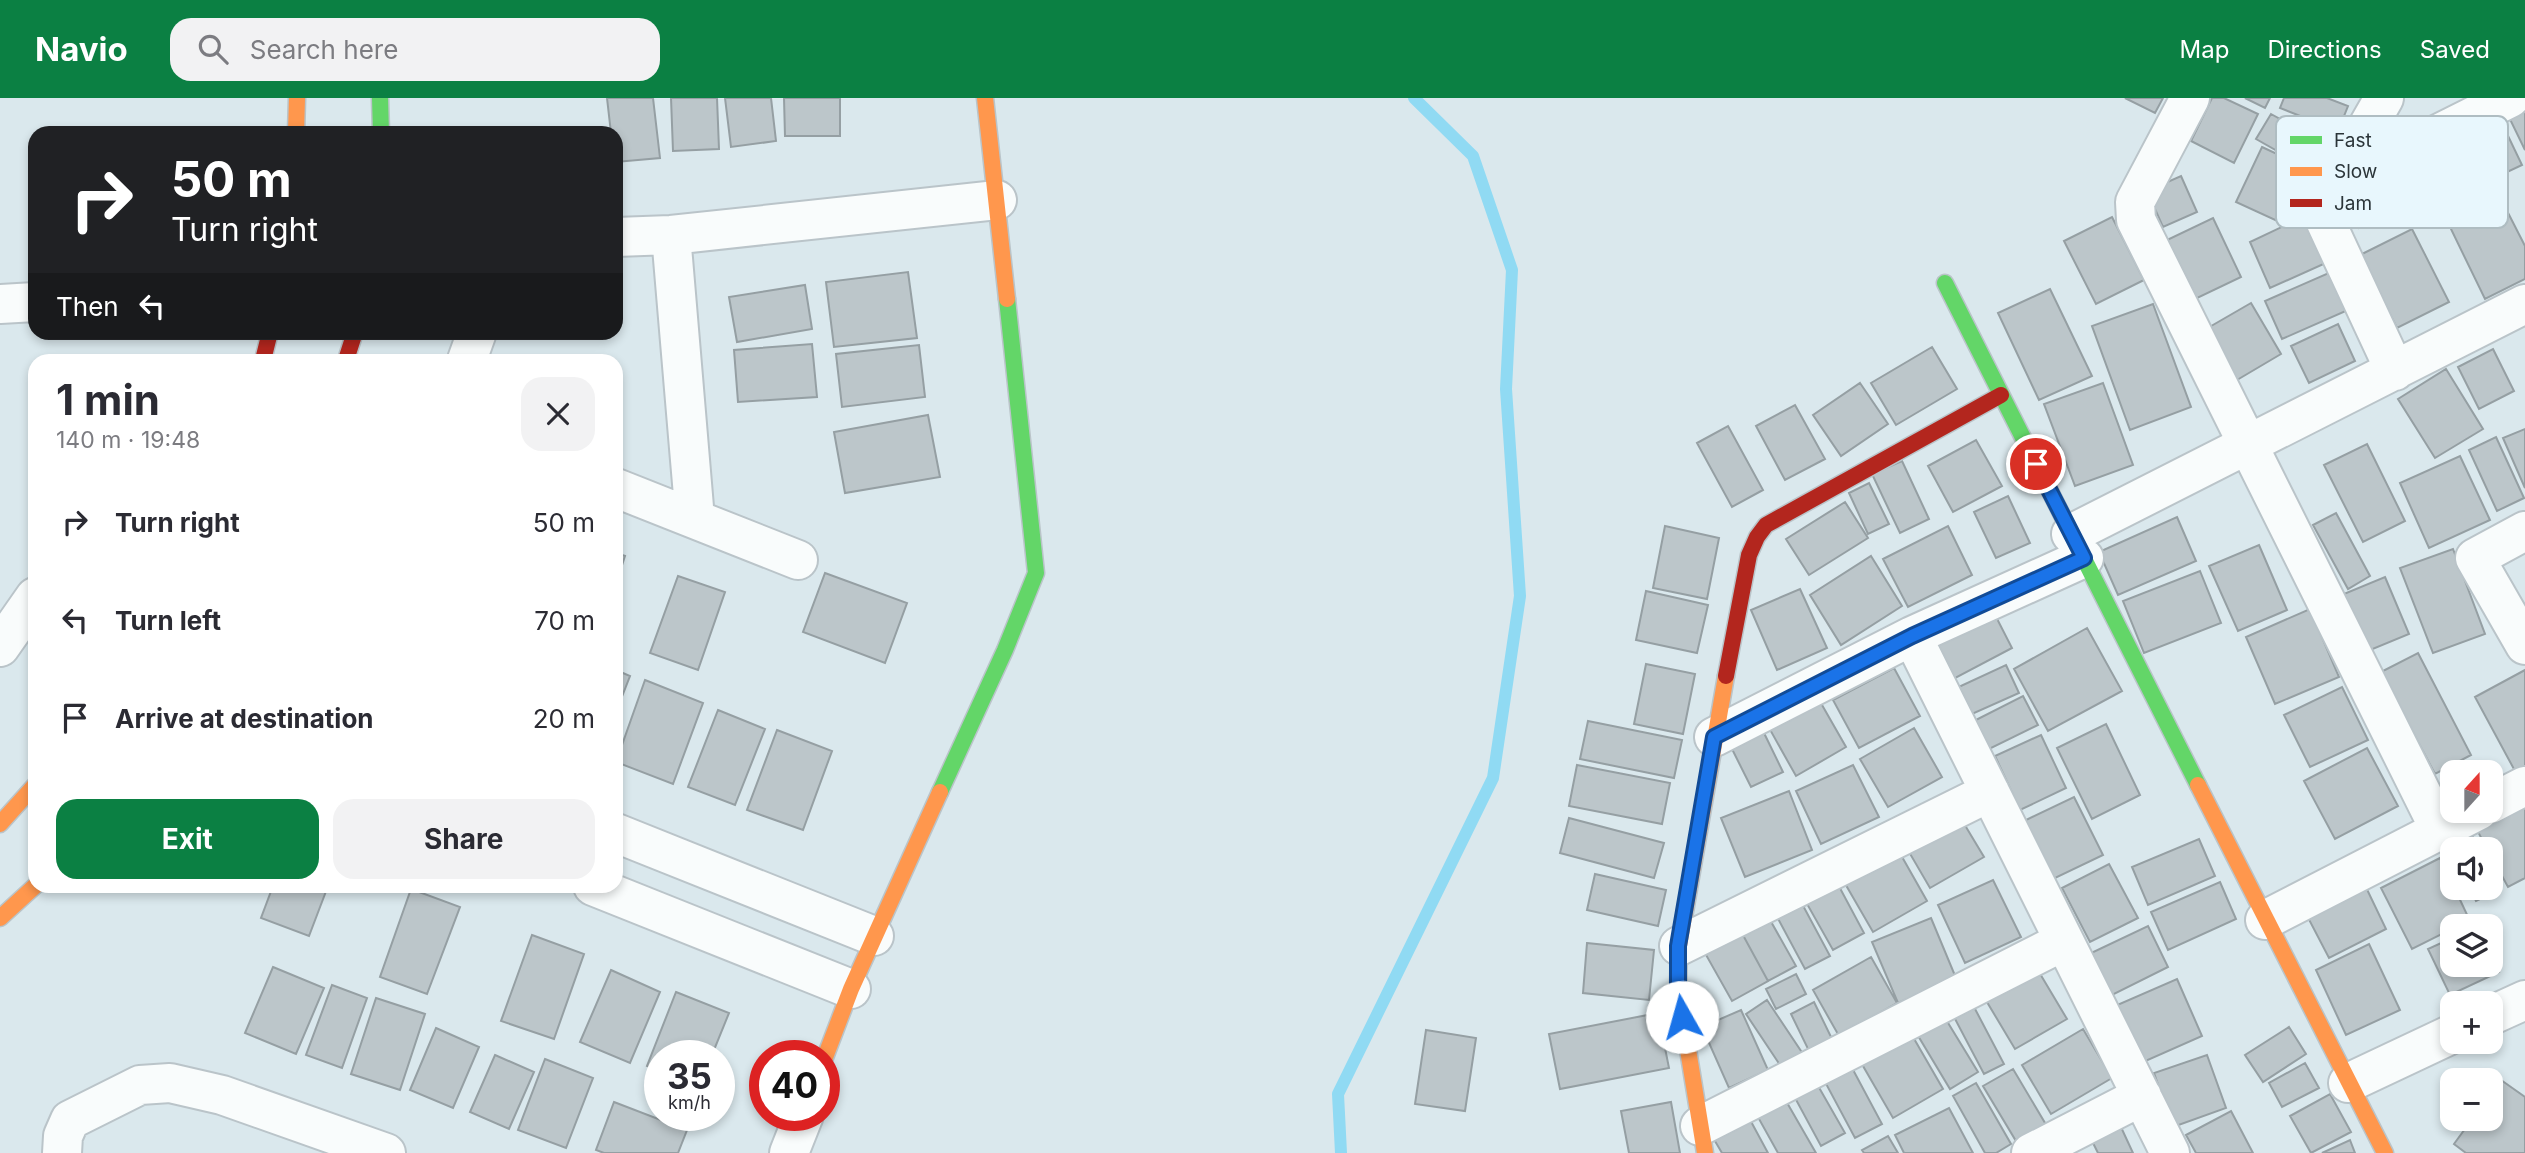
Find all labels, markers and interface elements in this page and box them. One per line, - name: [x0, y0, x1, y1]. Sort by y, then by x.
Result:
- search box: [170, 18, 660, 81]
- text: Navio: [35, 29, 128, 69]
- icon: search: [194, 30, 232, 68]
- text: Search here: [250, 34, 398, 65]
- text: Map: [2180, 35, 2229, 64]
- text: Directions: [2267, 35, 2382, 64]
- text: Saved: [2420, 35, 2490, 64]
- legend: [2276, 116, 2508, 228]
- text: Fast: [2334, 129, 2372, 152]
- text: 50 m: [171, 150, 292, 209]
- icon: right: [56, 154, 147, 245]
- text: Slow: [2334, 160, 2377, 183]
- text: Jam: [2334, 192, 2372, 215]
- text: Turn right: [171, 210, 318, 249]
- icon: left: [133, 287, 171, 325]
- text: Then: [56, 291, 119, 322]
- text: 1 min: [56, 374, 160, 425]
- button: close: [521, 377, 595, 451]
- text: 140 m · 19:48: [56, 426, 200, 454]
- pin: [2006, 434, 2066, 494]
- icon: arrive: [2017, 445, 2055, 483]
- icon: right: [56, 503, 94, 541]
- text: Turn right: [115, 507, 240, 538]
- text: 50 m: [533, 507, 595, 538]
- icon: left: [56, 601, 94, 639]
- text: Turn left: [115, 605, 221, 636]
- text: 70 m: [534, 605, 595, 636]
- icon: arrive: [56, 699, 94, 737]
- text: Arrive at destination: [115, 703, 374, 734]
- text: 20 m: [533, 703, 595, 734]
- north arrow: [2440, 760, 2502, 822]
- map controls: [2440, 760, 2503, 1131]
- button: Exit: [56, 799, 319, 879]
- button: Share: [333, 799, 595, 879]
- button: sound: [2440, 837, 2503, 900]
- button: layers: [2440, 914, 2503, 977]
- position arrow: [1645, 980, 1719, 1054]
- button: +: [2440, 991, 2503, 1054]
- speed limit sign: 40: [749, 1040, 840, 1131]
- text: 35: [667, 1055, 712, 1097]
- button: −: [2440, 1068, 2503, 1131]
- text: km/h: [668, 1092, 711, 1113]

